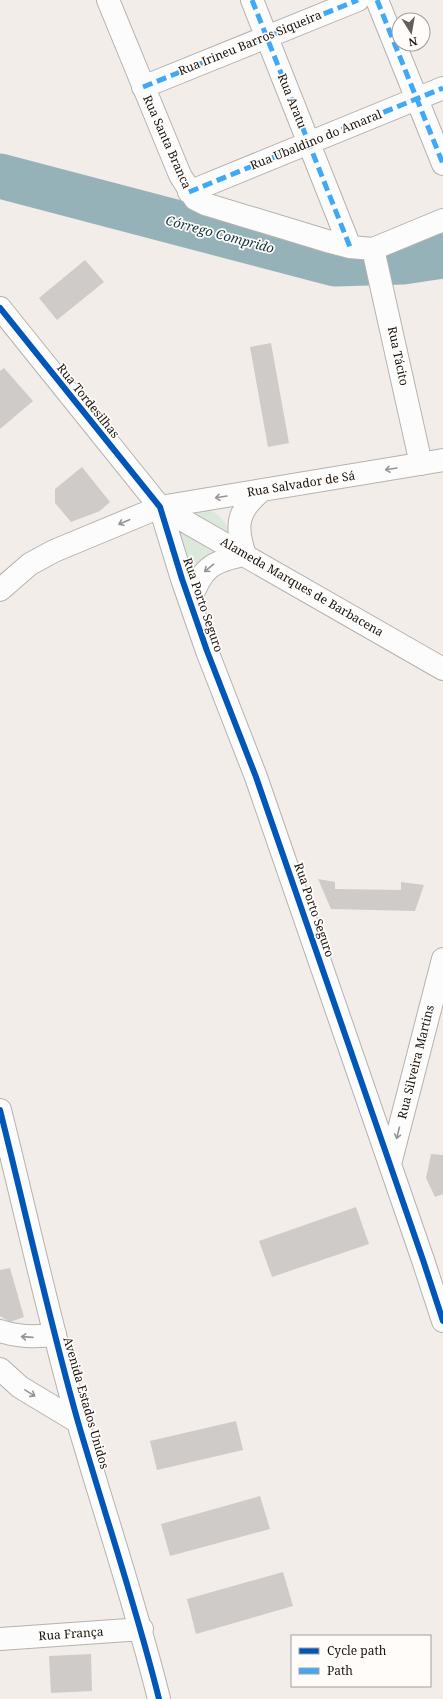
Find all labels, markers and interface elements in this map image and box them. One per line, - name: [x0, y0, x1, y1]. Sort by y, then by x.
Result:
- street label: Rua Irineu Barros Siqueira: [176, 6, 324, 79]
- north arrow: [391, 12, 431, 52]
- text: N: [407, 34, 419, 51]
- street label: Rua Aratu: [274, 71, 311, 131]
- street label: Rua Santa Branca: [139, 92, 196, 192]
- street label: Rua Ubaldino do Amaral: [247, 105, 384, 174]
- water label: Córrego Comprido: [164, 211, 276, 257]
- street label: Rua Tácito: [384, 325, 413, 387]
- street label: Rua Tordesilhas: [53, 360, 124, 441]
- one-way arrow: [385, 465, 398, 473]
- street label: Rua Salvador de Sá: [246, 467, 356, 500]
- one-way arrow: [215, 493, 228, 501]
- one-way arrow: [118, 519, 130, 526]
- street label: Alameda Marques de Barbacena: [218, 533, 387, 640]
- street label: Rua Porto Seguro: [179, 555, 228, 655]
- one-way arrow: [204, 564, 215, 573]
- street label: Rua Porto Seguro: [290, 860, 339, 960]
- street label: Rua Silveira Martins: [393, 1003, 438, 1121]
- one-way arrow: [394, 1126, 402, 1139]
- one-way arrow: [21, 1333, 34, 1340]
- street label: Avenida Estados Unidos: [59, 1335, 113, 1471]
- one-way arrow: [24, 1390, 36, 1398]
- street label: Rua França: [38, 1623, 104, 1644]
- legend: [291, 1635, 431, 1687]
- text: Cycle path: [327, 1642, 387, 1659]
- text: Path: [327, 1662, 353, 1679]

